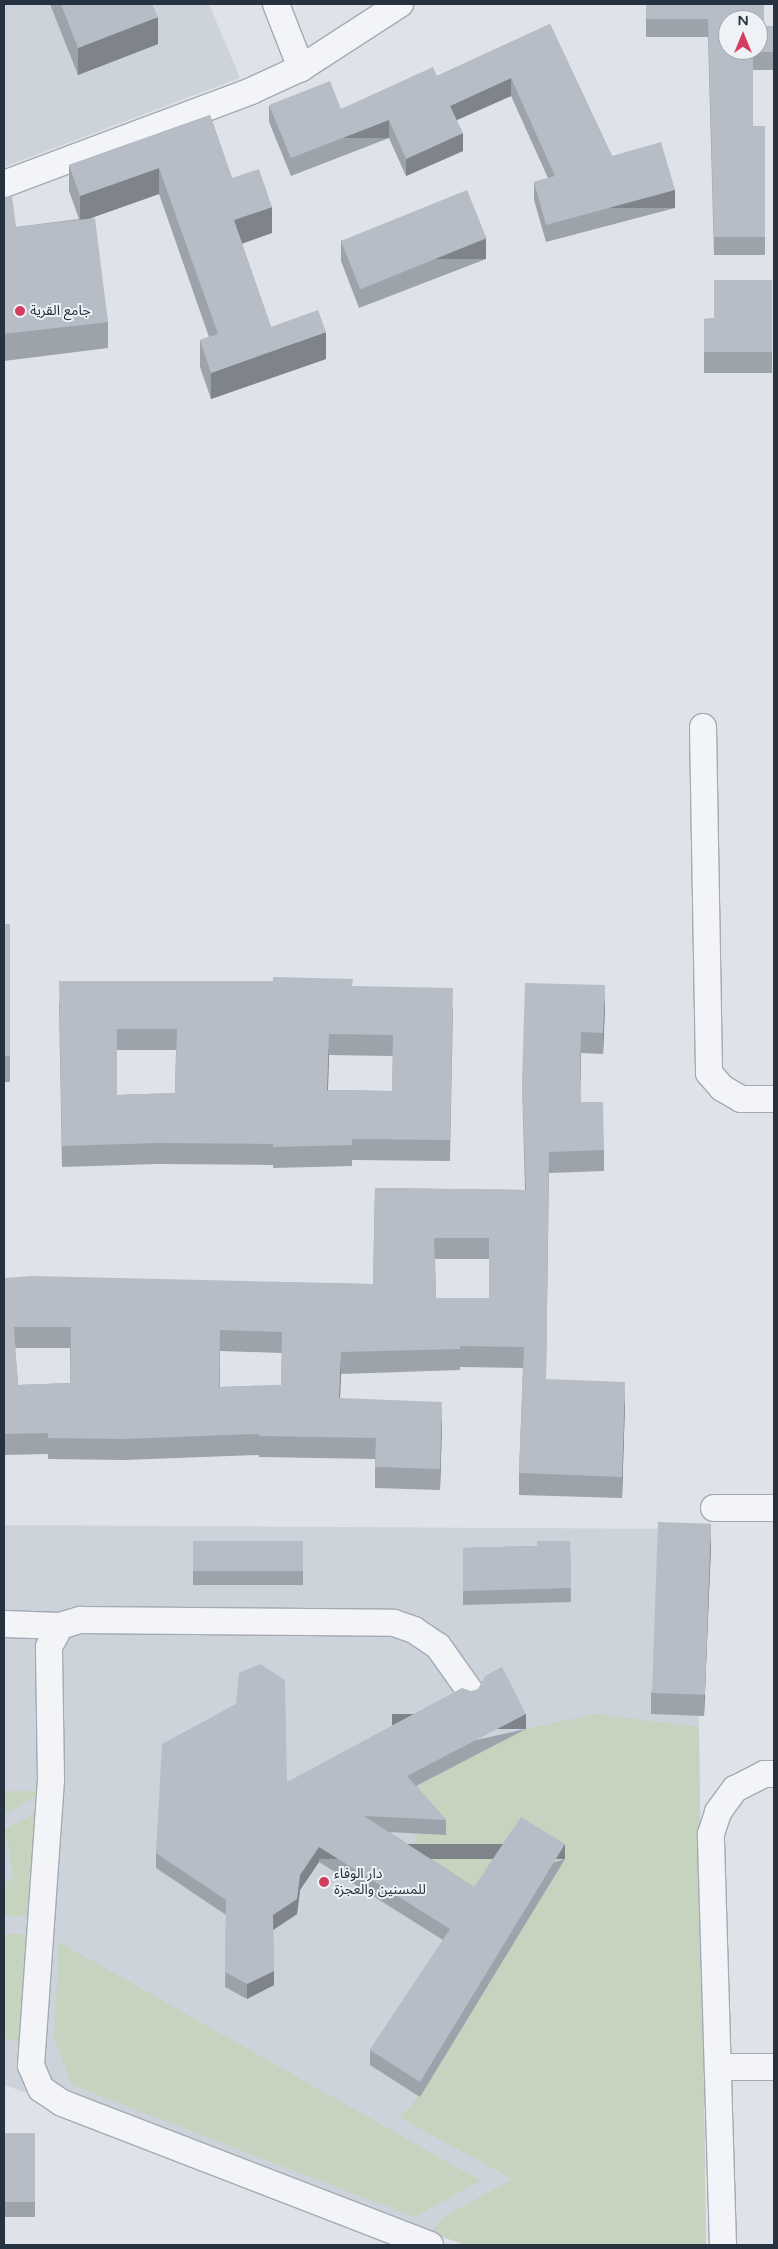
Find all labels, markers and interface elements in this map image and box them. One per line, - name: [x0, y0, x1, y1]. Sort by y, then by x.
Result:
- north arrow: [718, 10, 768, 60]
- text: N: [737, 12, 749, 29]
- place label: جامع القرية: [30, 303, 91, 319]
- marker: جامع القرية: [14, 305, 26, 317]
- place label: دار الوفاء للمسنين والعجزة: [334, 1866, 426, 1898]
- marker: دار الوفاء للمسنين والعجزة: [318, 1876, 330, 1888]

